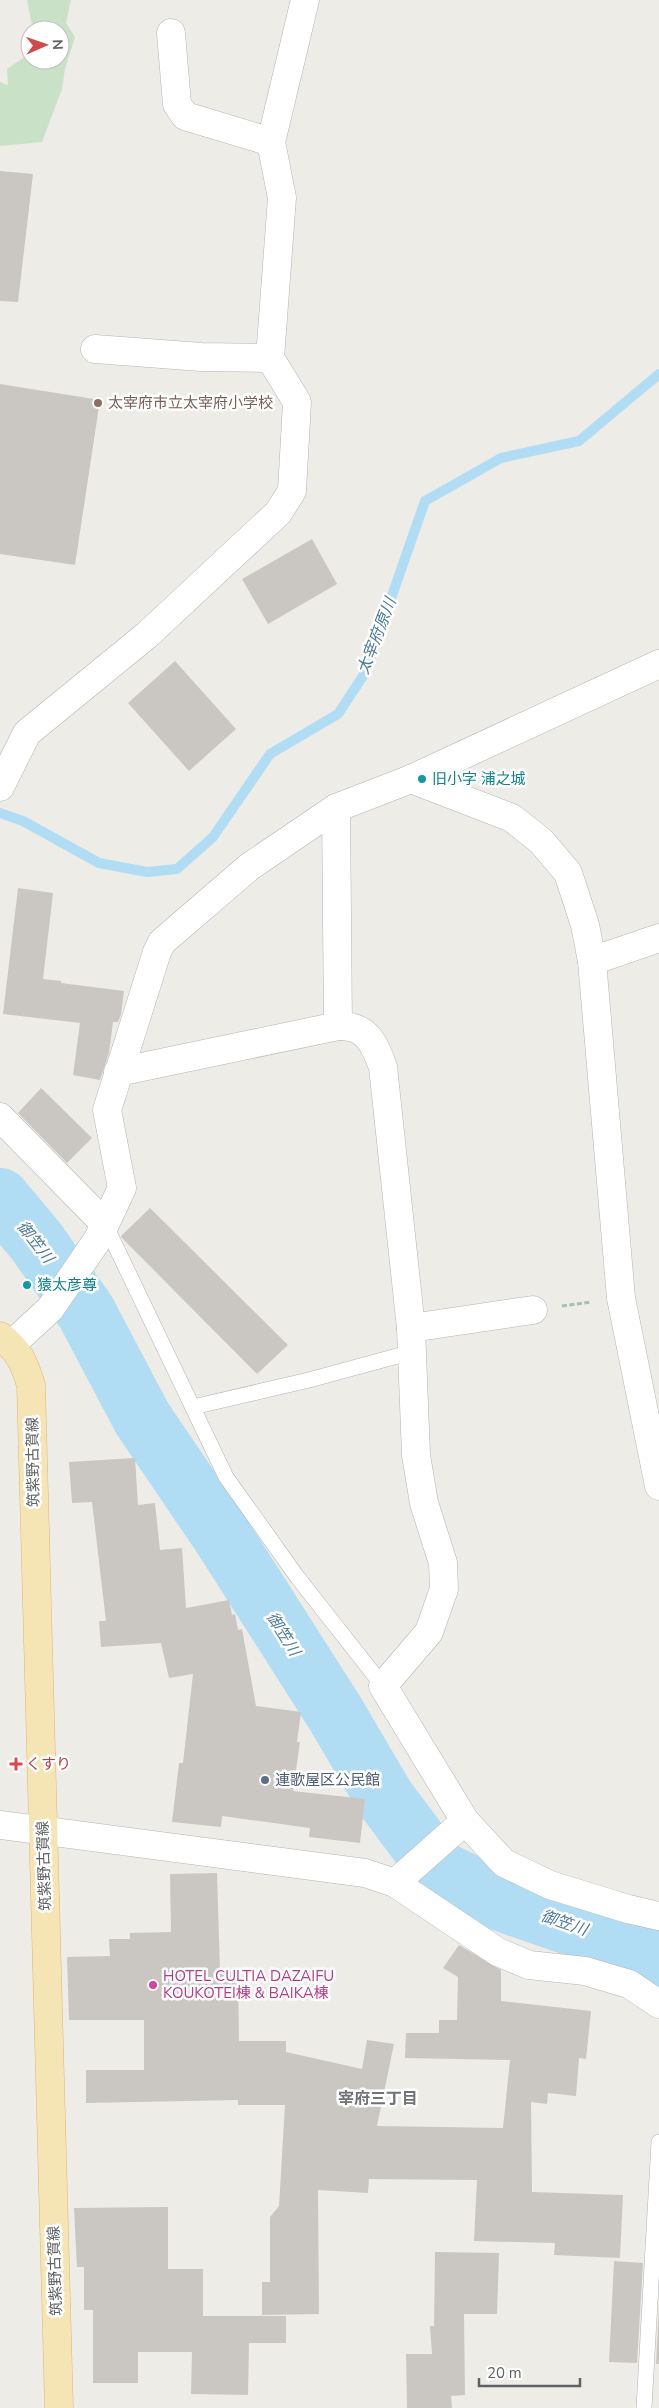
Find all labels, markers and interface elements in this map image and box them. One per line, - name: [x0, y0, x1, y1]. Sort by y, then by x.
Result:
- north arrow: [20, 20, 70, 70]
- text: N: [48, 39, 67, 50]
- place label: 太宰府市立太宰府小学校: [108, 393, 273, 413]
- marker: 太宰府市立太宰府小学校: [92, 397, 104, 409]
- water label: 太宰府原川: [352, 593, 402, 677]
- place label: 旧小字 浦之城: [432, 769, 526, 789]
- marker: 旧小字 浦之城: [416, 773, 428, 785]
- water label: 御笠川: [12, 1216, 60, 1269]
- place label: 猿太彦尊: [37, 1275, 97, 1295]
- marker: 猿太彦尊: [21, 1279, 33, 1291]
- street label: 筑紫野古賀線: [22, 1417, 44, 1507]
- water label: 御笠川: [261, 1608, 306, 1662]
- place label: くすり: [26, 1754, 71, 1774]
- marker: くすり: [10, 1758, 22, 1770]
- place label: 連歌屋区公民館: [275, 1770, 380, 1790]
- marker: 連歌屋区公民館: [259, 1774, 271, 1786]
- street label: 筑紫野古賀線: [32, 1821, 56, 1911]
- water label: 御笠川: [538, 1905, 592, 1942]
- place label: HOTEL CULTIA DAZAIFU KOUKOTEI棟 & BAIKA棟: [163, 1966, 334, 2003]
- marker: HOTEL CULTIA DAZAIFU KOUKOTEI棟 & BAIKA棟: [147, 1979, 159, 1991]
- district label: 宰府三丁目: [338, 2088, 418, 2110]
- street label: 筑紫野古賀線: [43, 2226, 67, 2316]
- scale bar: [479, 2356, 580, 2388]
- text: 20 m: [487, 2363, 522, 2383]

